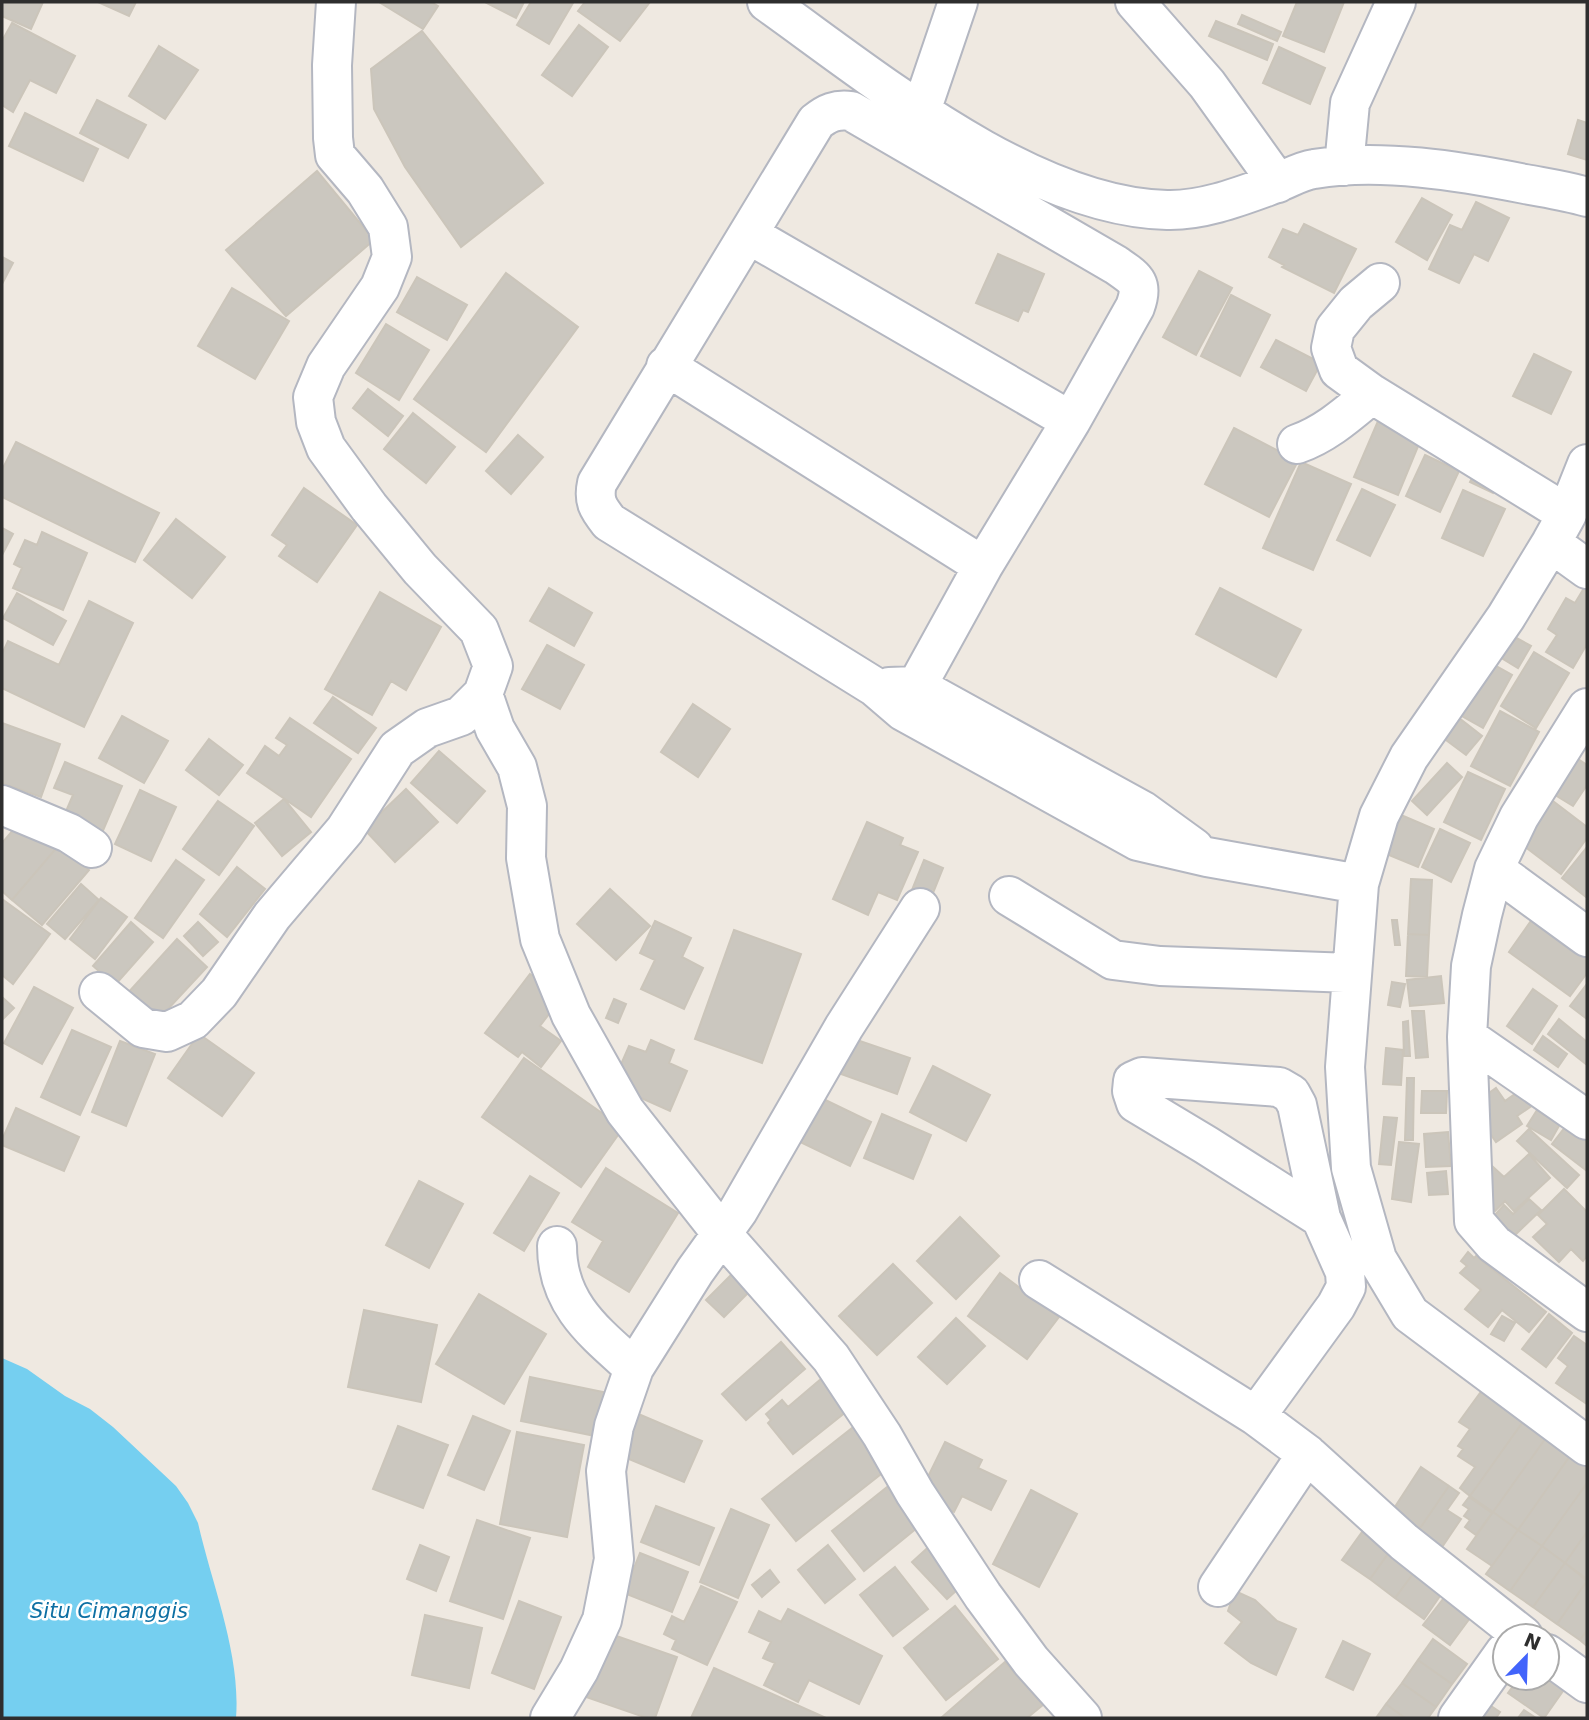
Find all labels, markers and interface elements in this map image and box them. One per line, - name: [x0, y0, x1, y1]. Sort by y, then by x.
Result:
- water label: Situ Cimanggis: [30, 1599, 188, 1623]
- north arrow: [1491, 1622, 1561, 1692]
- text: N: [1521, 1628, 1544, 1655]

